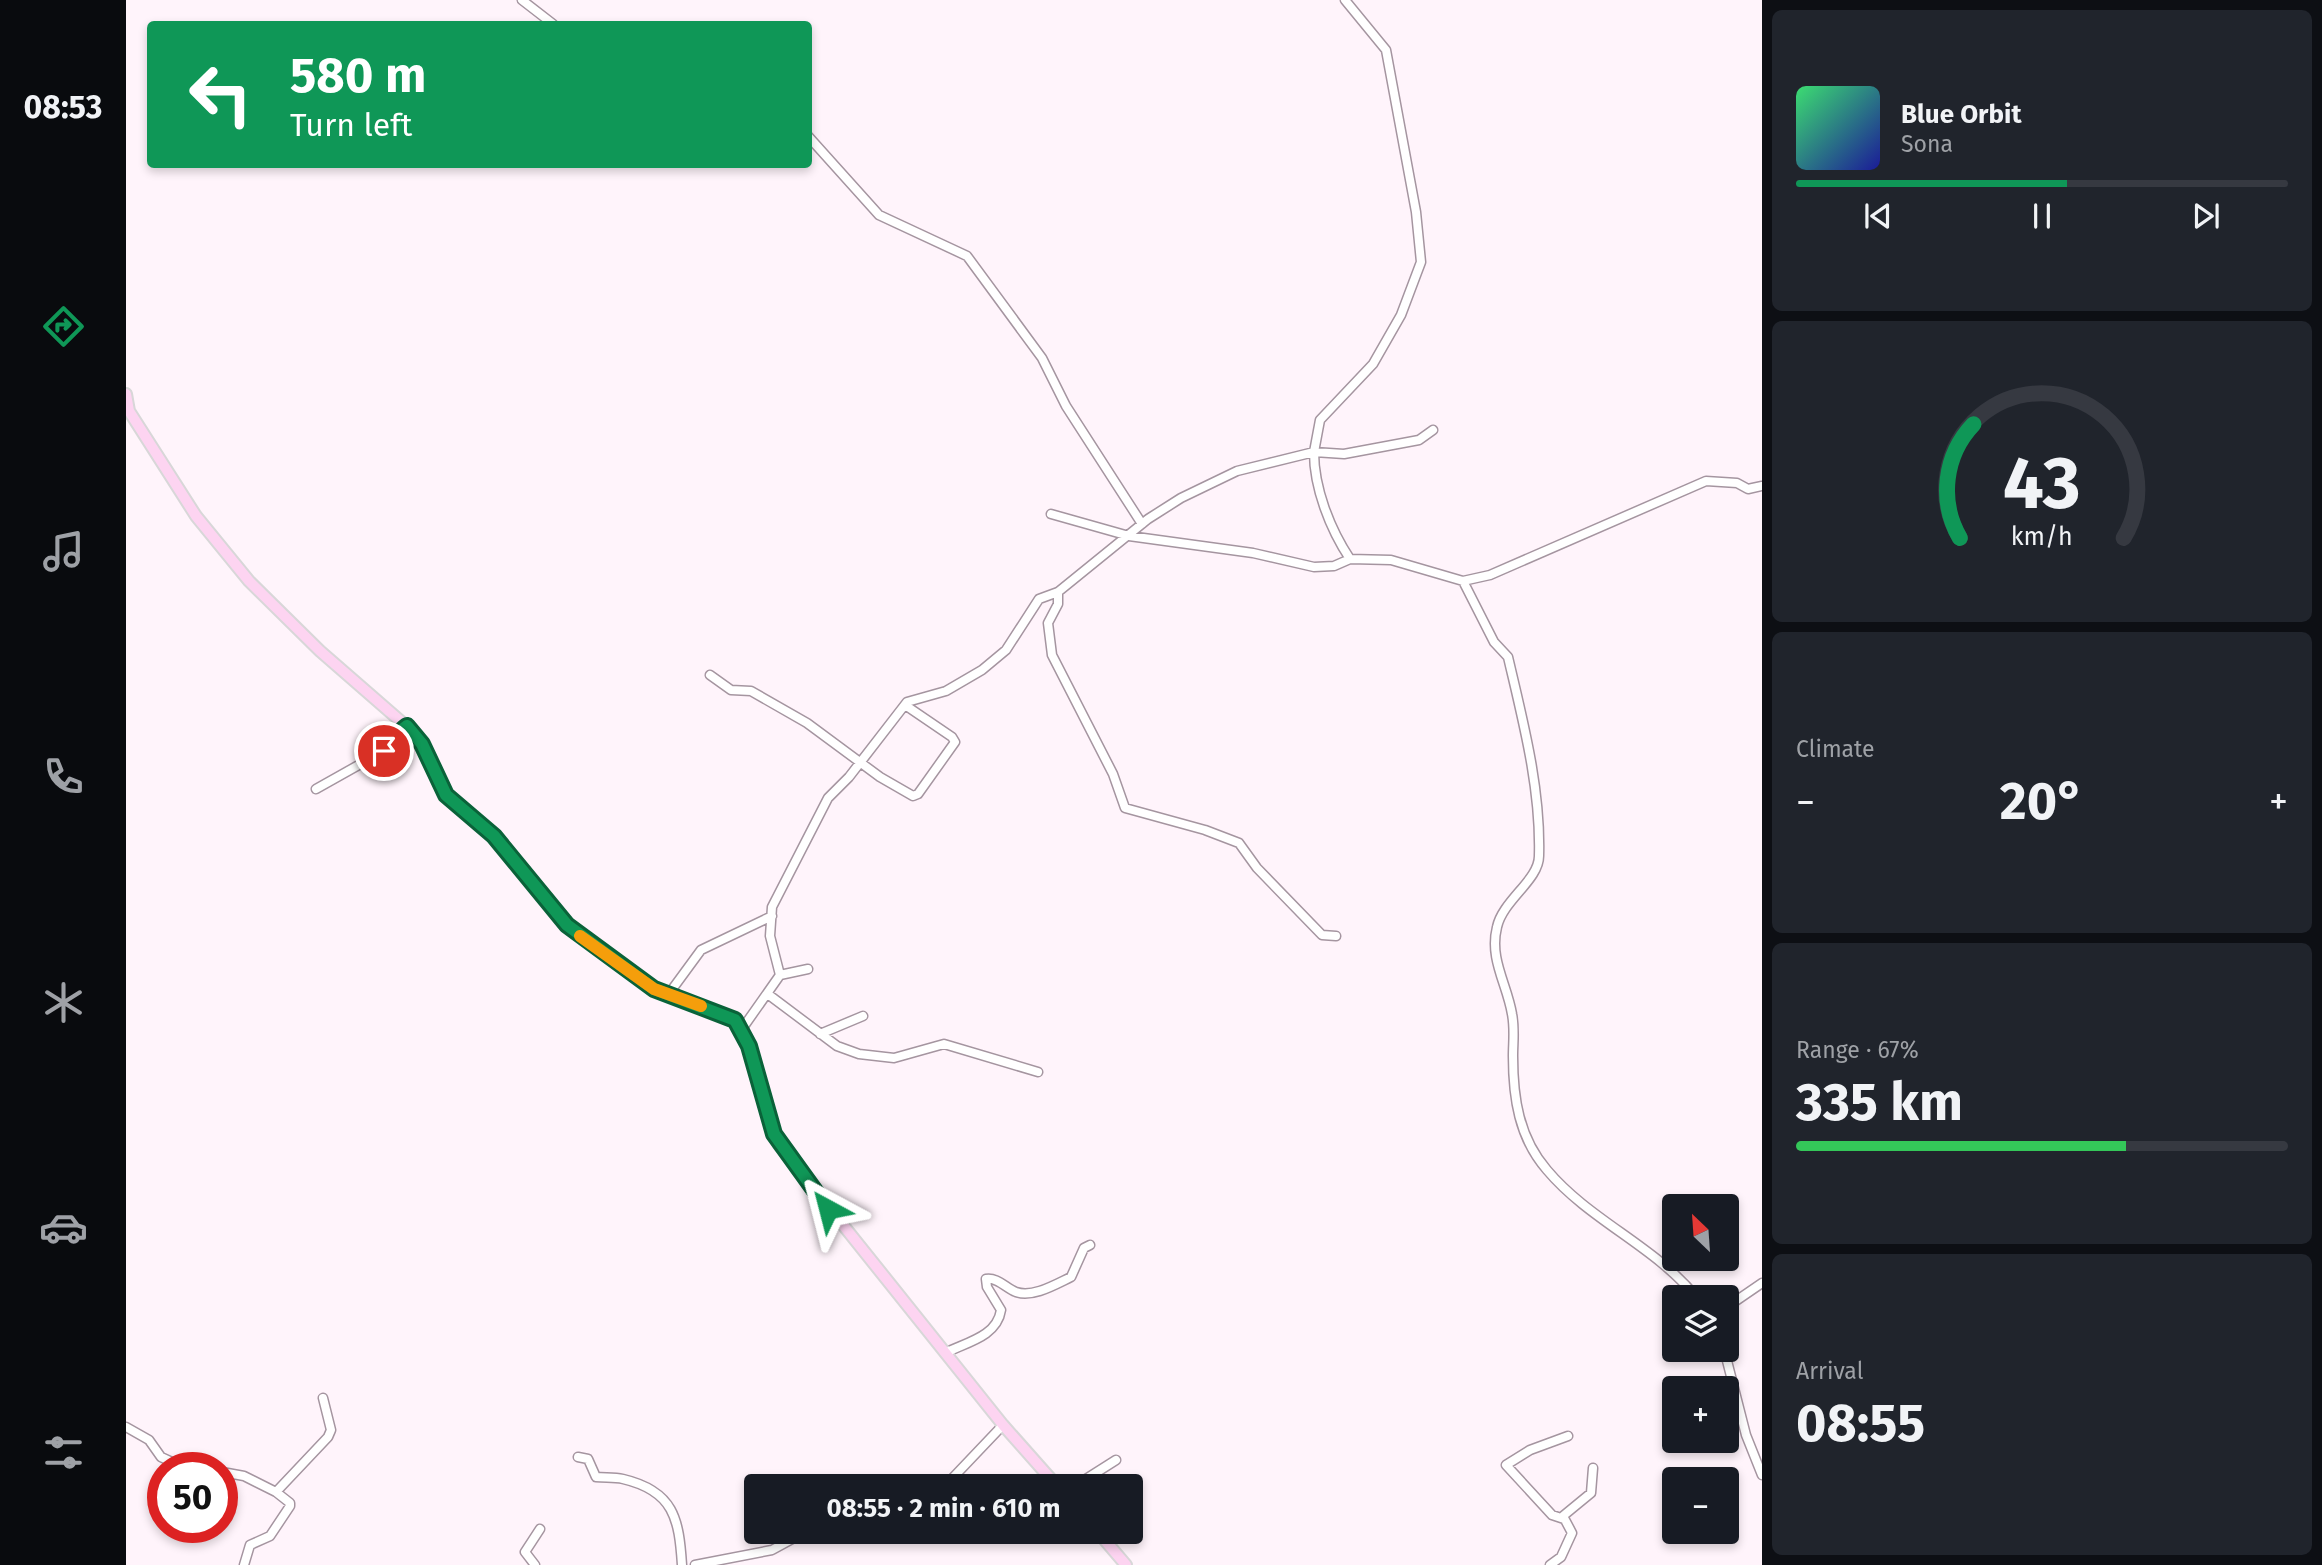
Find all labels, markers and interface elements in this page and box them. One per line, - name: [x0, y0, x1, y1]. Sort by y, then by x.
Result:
- text: 580 m: [290, 46, 426, 105]
- icon: left: [175, 49, 266, 140]
- text: 08:53: [24, 88, 102, 126]
- text: Blue Orbit: [1901, 99, 2021, 130]
- text: Turn left: [290, 106, 412, 144]
- text: Sona: [1901, 130, 1953, 158]
- icon: previous: [1859, 197, 1897, 235]
- icon: pause: [2023, 197, 2061, 235]
- icon: next: [2187, 197, 2225, 235]
- icon: directions: [39, 302, 88, 351]
- text: 43: [2003, 440, 2081, 527]
- text: km/h: [2011, 521, 2073, 551]
- icon: music: [39, 527, 88, 576]
- pin: [354, 721, 414, 781]
- icon: arrive: [365, 732, 403, 770]
- text: Climate: [1796, 735, 1875, 763]
- icon: phone: [39, 752, 88, 801]
- text: 20°: [2000, 770, 2084, 833]
- text: −: [1796, 779, 1815, 825]
- text: +: [2269, 779, 2288, 825]
- icon: climate: [39, 978, 88, 1027]
- text: Range · 67%: [1796, 1036, 1919, 1064]
- text: 335 km: [1796, 1071, 1963, 1134]
- position arrow: [791, 1172, 865, 1246]
- north arrow: [1662, 1194, 1740, 1270]
- map controls: [1662, 1194, 1739, 1544]
- icon: car: [39, 1203, 88, 1252]
- button: layers: [1662, 1285, 1739, 1362]
- text: Arrival: [1796, 1357, 1863, 1385]
- button: +: [1662, 1376, 1739, 1453]
- text: 08:55: [1796, 1392, 1925, 1455]
- icon: filters: [39, 1428, 88, 1477]
- speed limit sign: 50: [147, 1452, 238, 1543]
- button: −: [1662, 1467, 1739, 1544]
- text: 08:55 · 2 min · 610 m: [826, 1493, 1061, 1524]

